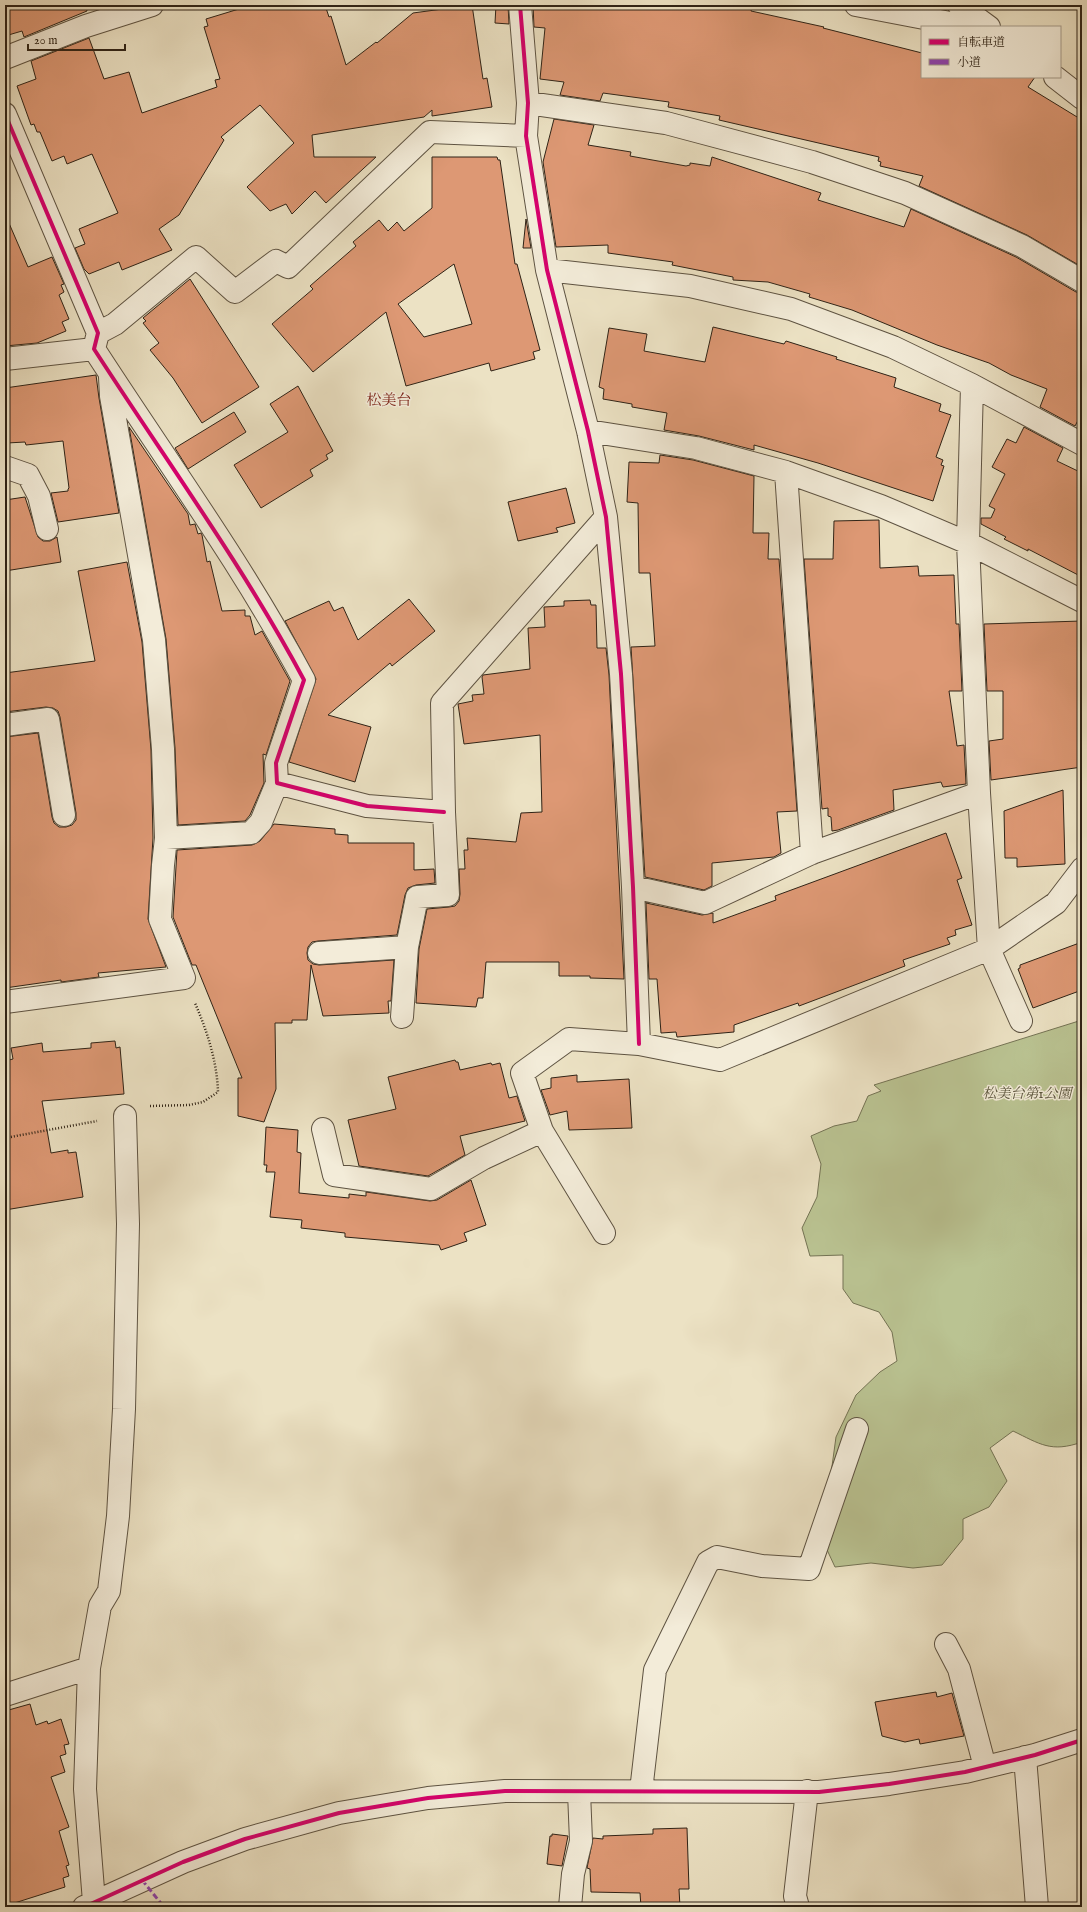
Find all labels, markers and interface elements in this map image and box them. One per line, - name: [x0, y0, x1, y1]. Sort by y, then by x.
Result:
- scale bar: [28, 26, 125, 52]
- legend: [921, 26, 1061, 78]
- text: 20 m: [34, 33, 57, 48]
- text: 自転車道: [957, 35, 1005, 50]
- text: 小道: [957, 55, 981, 70]
- district label: 松美台: [366, 391, 412, 410]
- park label: 松美台第1公園: [982, 1085, 1074, 1103]

